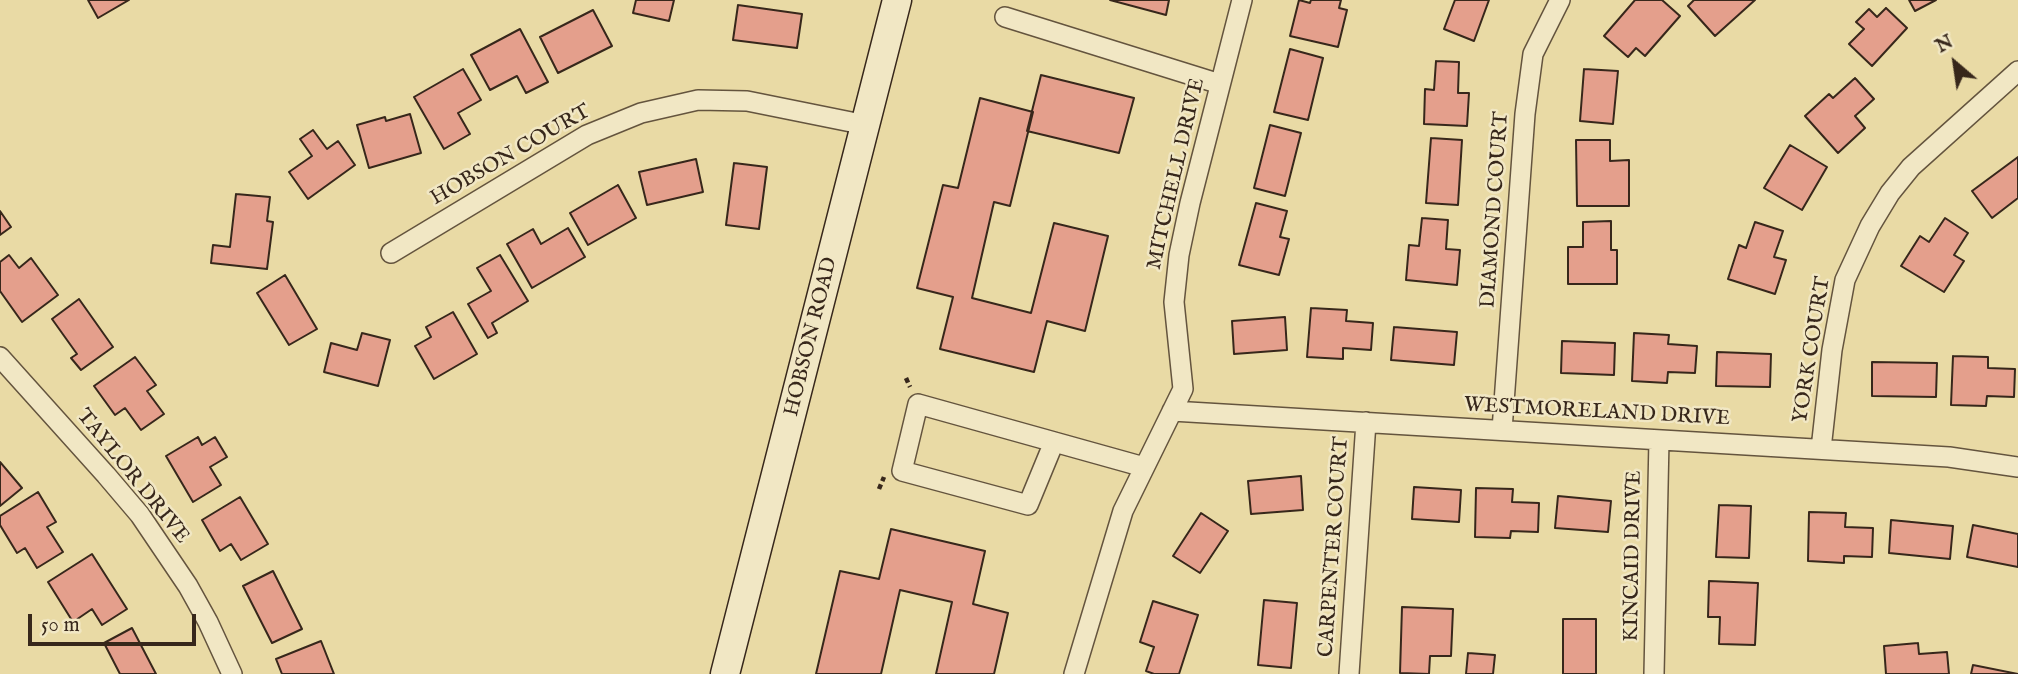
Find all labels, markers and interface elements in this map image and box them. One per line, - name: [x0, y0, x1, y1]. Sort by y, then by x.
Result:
- north arrow: [1920, 28, 1990, 98]
- text: N: [1932, 30, 1958, 59]
- street label: MITCHELL DRIVE: [1143, 76, 1211, 272]
- street label: HOBSON COURT: [427, 100, 595, 212]
- street label: DIAMOND COURT: [1477, 111, 1515, 309]
- street label: HOBSON ROAD: [780, 255, 844, 419]
- street label: YORK COURT: [1789, 275, 1837, 425]
- street label: WESTMORELAND DRIVE: [1463, 393, 1731, 433]
- street label: TAYLOR DRIVE: [70, 405, 194, 549]
- street label: CARPENTER COURT: [1315, 436, 1355, 658]
- street label: KINCAID DRIVE: [1620, 470, 1648, 642]
- scale bar: [32, 600, 200, 644]
- text: 50 m: [41, 612, 80, 639]

